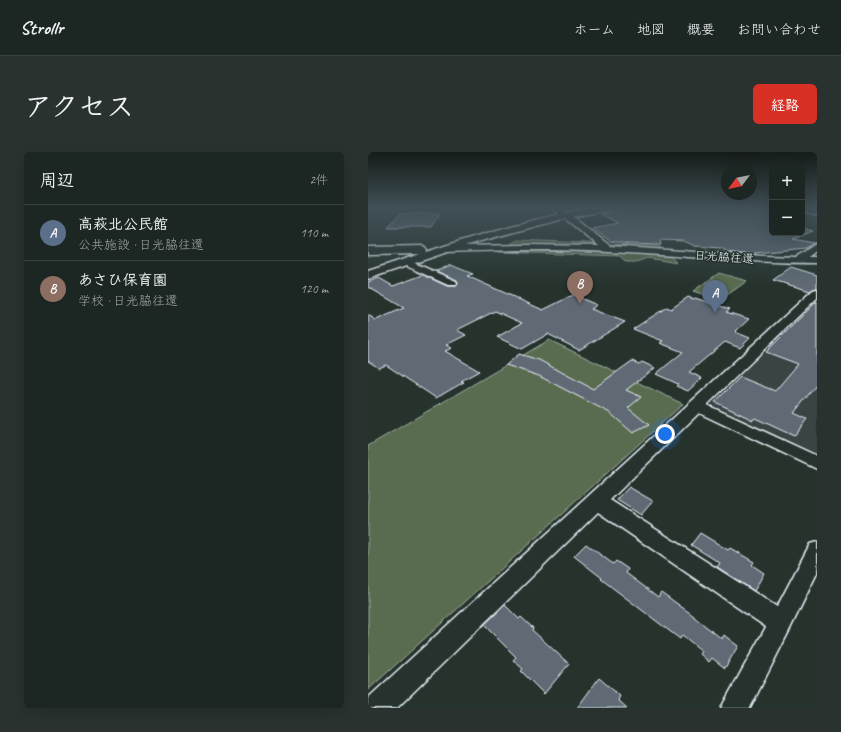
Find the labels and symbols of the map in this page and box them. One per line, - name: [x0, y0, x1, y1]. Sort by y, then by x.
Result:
- north arrow: [721, 164, 757, 200]
- street label: 日光脇往還: [694, 247, 754, 267]
- pin: B: [567, 271, 593, 304]
- pin: A: [702, 280, 728, 313]
- your location: [655, 424, 675, 444]

